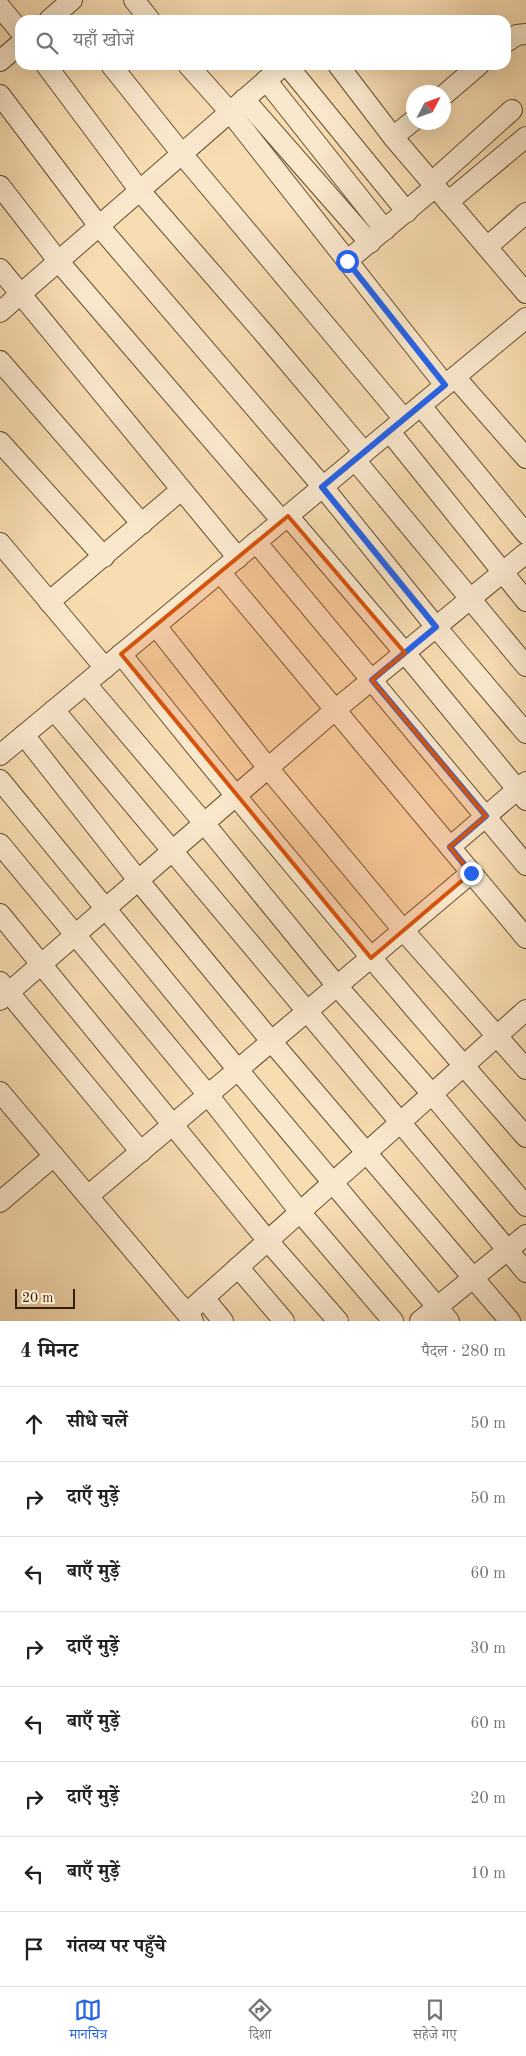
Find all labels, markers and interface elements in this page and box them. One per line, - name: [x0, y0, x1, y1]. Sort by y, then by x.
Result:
- search box: [15, 15, 511, 70]
- icon: search: [33, 29, 61, 57]
- text: यहाँ खोजें: [73, 32, 134, 51]
- north arrow: [406, 85, 451, 130]
- route start: [336, 250, 359, 273]
- route end: [460, 862, 483, 885]
- scale bar: [15, 1286, 75, 1309]
- text: 20 m: [22, 1291, 53, 1305]
- text: 4 मिनट: [20, 1341, 78, 1362]
- text: पैदल · 280 m: [421, 1344, 506, 1360]
- icon: ahead: [20, 1410, 48, 1438]
- text: सीधे चलें: [67, 1413, 127, 1432]
- text: 50 m: [470, 1416, 506, 1432]
- icon: right: [20, 1485, 48, 1513]
- text: दाएँ मुड़ें: [67, 1488, 119, 1507]
- text: 50 m: [470, 1491, 506, 1507]
- icon: left: [20, 1560, 48, 1588]
- text: बाएँ मुड़ें: [67, 1563, 119, 1582]
- text: 60 m: [470, 1566, 506, 1582]
- icon: right: [20, 1635, 48, 1663]
- text: दाएँ मुड़ें: [67, 1638, 119, 1657]
- text: 30 m: [470, 1641, 506, 1657]
- icon: left: [20, 1710, 48, 1738]
- text: बाएँ मुड़ें: [67, 1713, 119, 1732]
- text: 60 m: [470, 1716, 506, 1732]
- icon: right: [20, 1785, 48, 1813]
- text: दाएँ मुड़ें: [67, 1788, 119, 1807]
- text: 20 m: [470, 1791, 506, 1807]
- icon: left: [20, 1860, 48, 1888]
- text: बाएँ मुड़ें: [67, 1863, 119, 1882]
- text: 10 m: [470, 1866, 506, 1882]
- icon: arrive: [20, 1935, 48, 1963]
- text: गंतव्य पर पहुँचे: [67, 1938, 166, 1957]
- tab: मानचित्र: [69, 1996, 107, 2048]
- tab: दिशा: [246, 1996, 274, 2048]
- tab: सहेजे गए: [413, 1996, 457, 2048]

